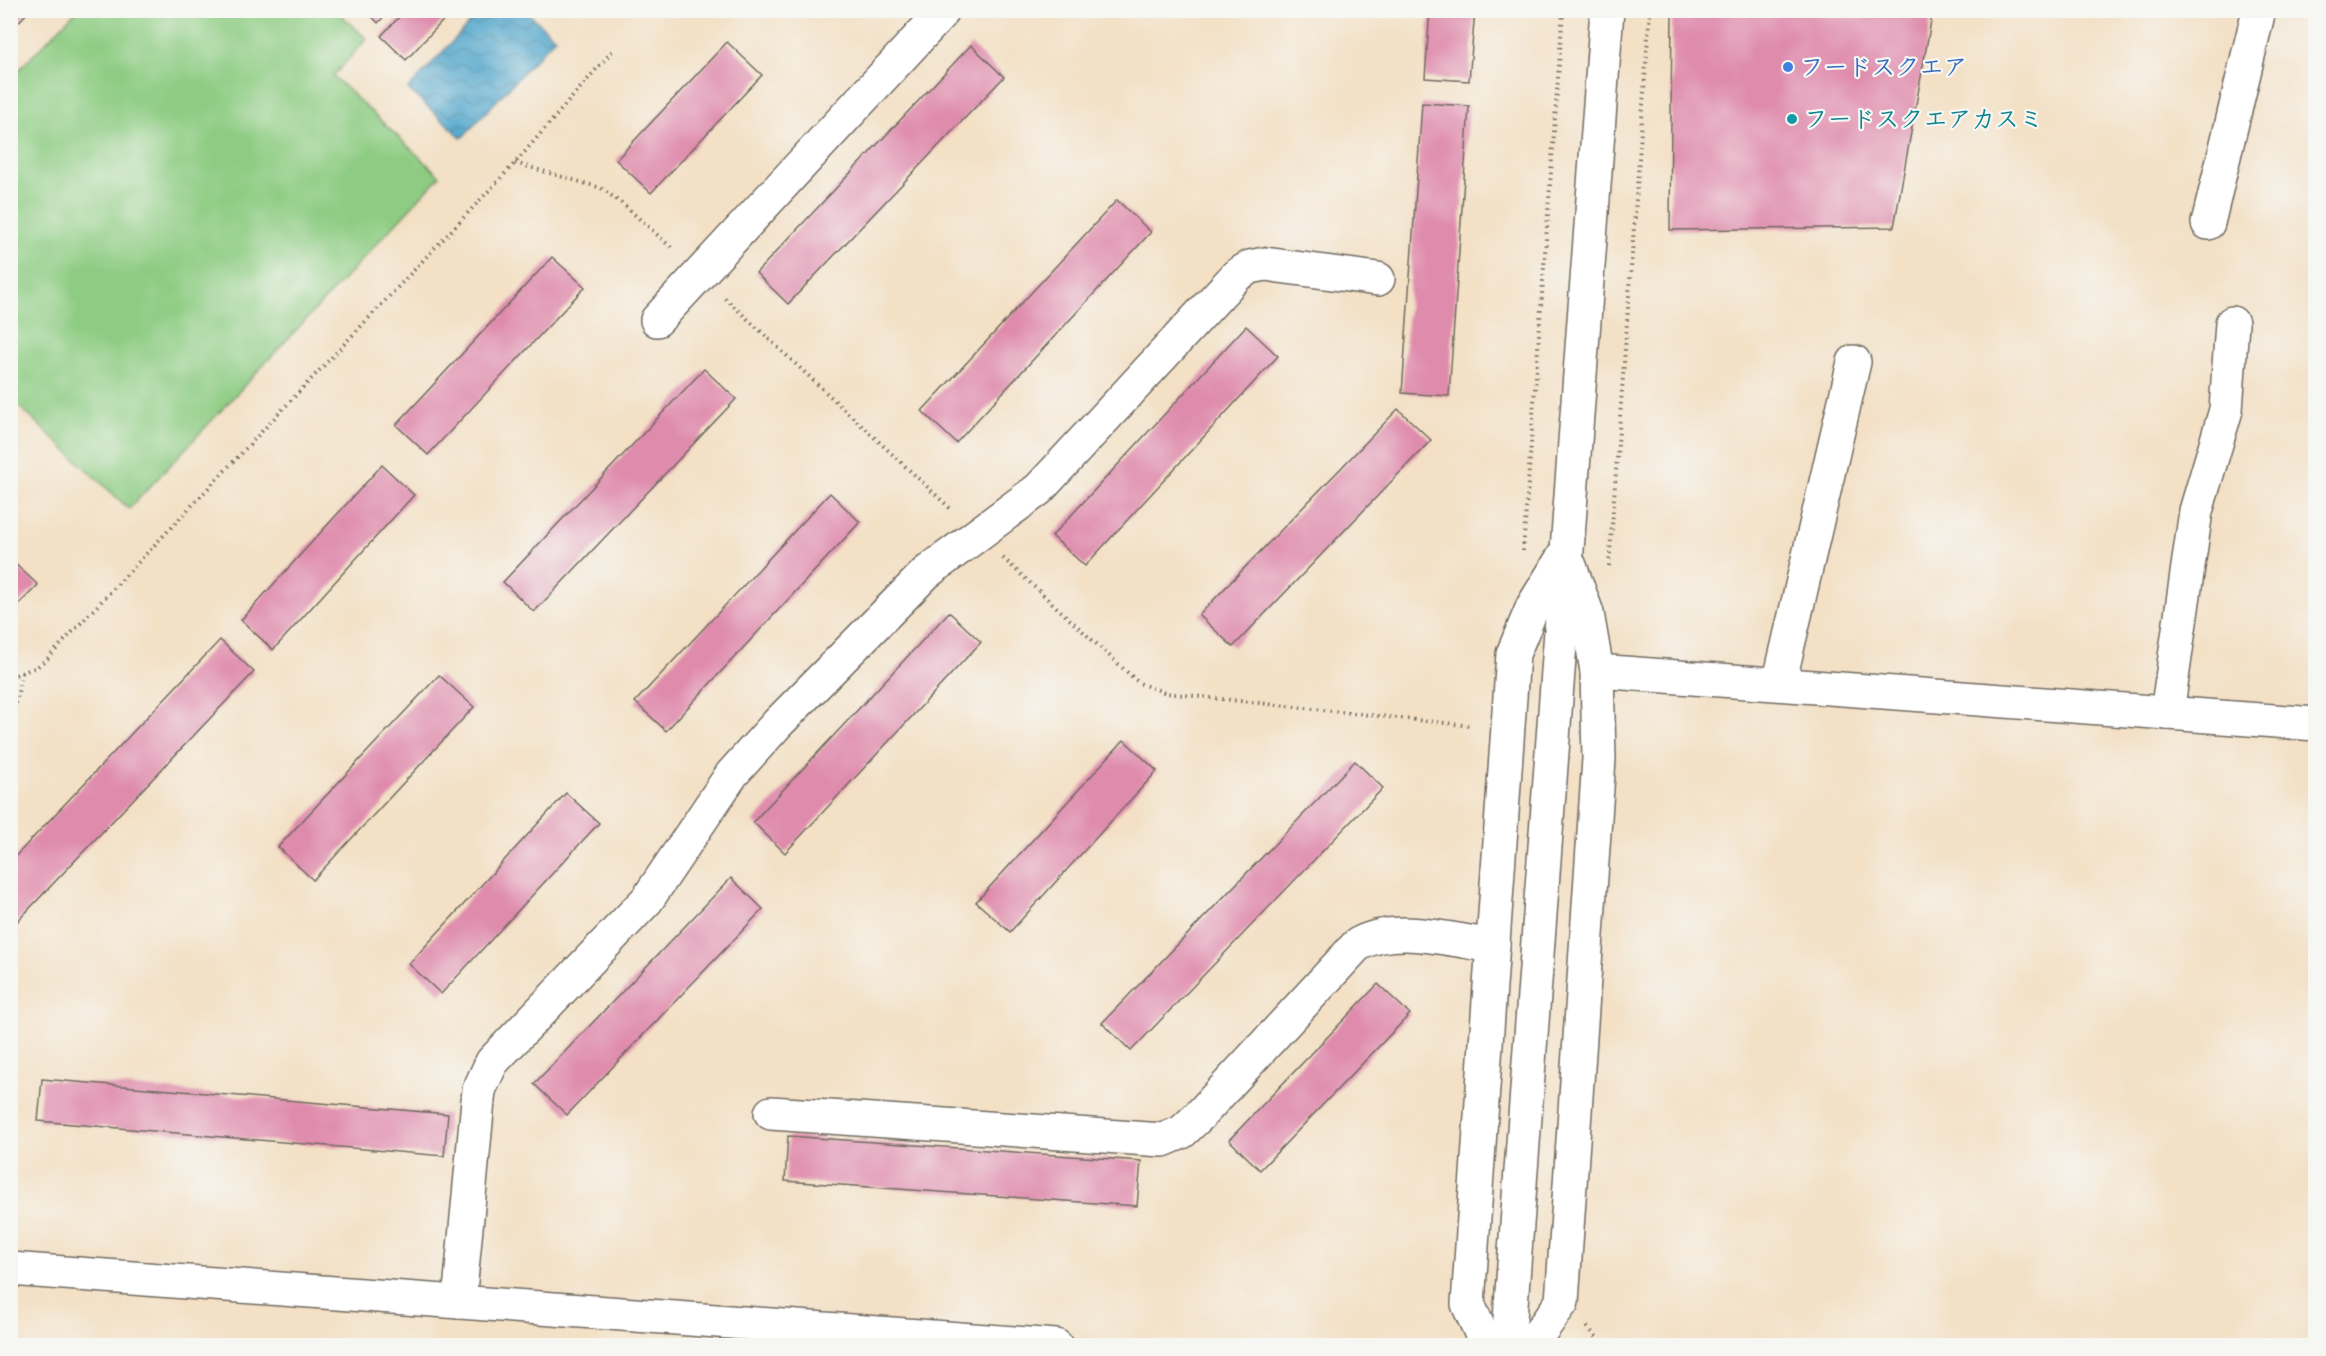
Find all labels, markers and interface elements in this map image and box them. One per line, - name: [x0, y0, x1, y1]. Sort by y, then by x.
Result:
- place label: フードスクエア: [1800, 52, 1968, 82]
- marker: フードスクエア: [1781, 60, 1795, 74]
- place label: フードスクエアカスミ: [1804, 104, 2043, 134]
- marker: フードスクエアカスミ: [1785, 112, 1799, 126]

